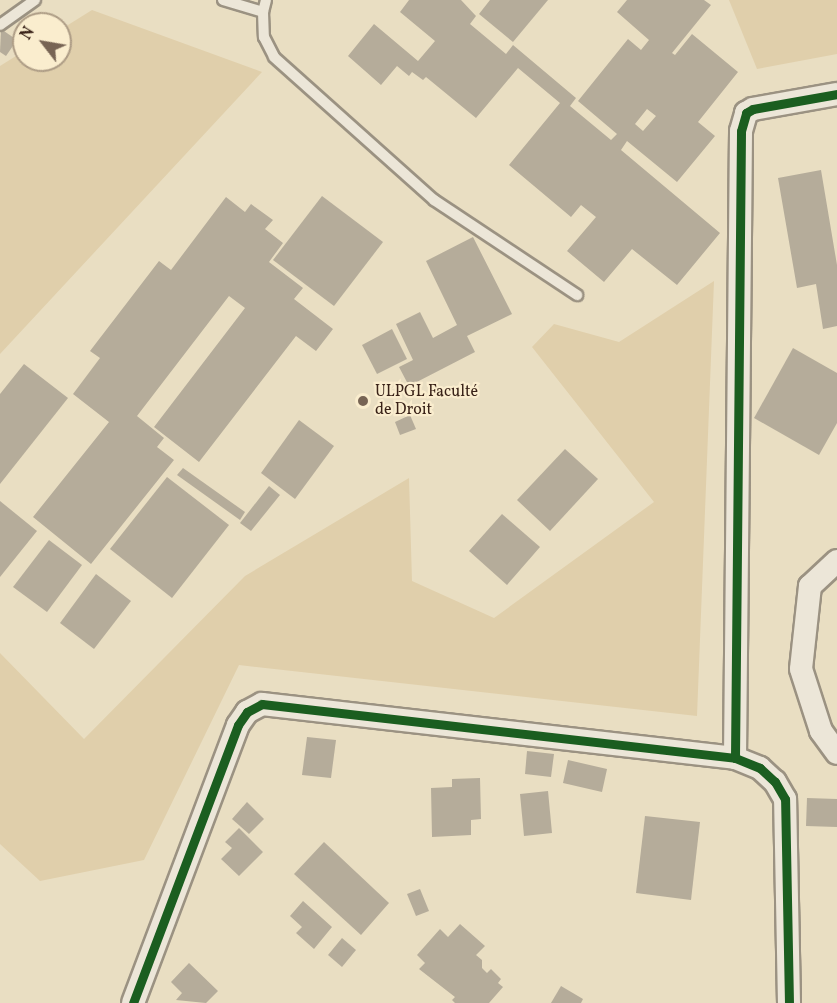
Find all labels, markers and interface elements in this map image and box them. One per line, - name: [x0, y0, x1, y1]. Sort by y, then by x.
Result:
- north arrow: [12, 12, 72, 72]
- text: N: [16, 23, 41, 44]
- place label: ULPGL Faculté de Droit: [375, 382, 478, 420]
- marker: ULPGL Faculté de Droit: [356, 394, 370, 408]

